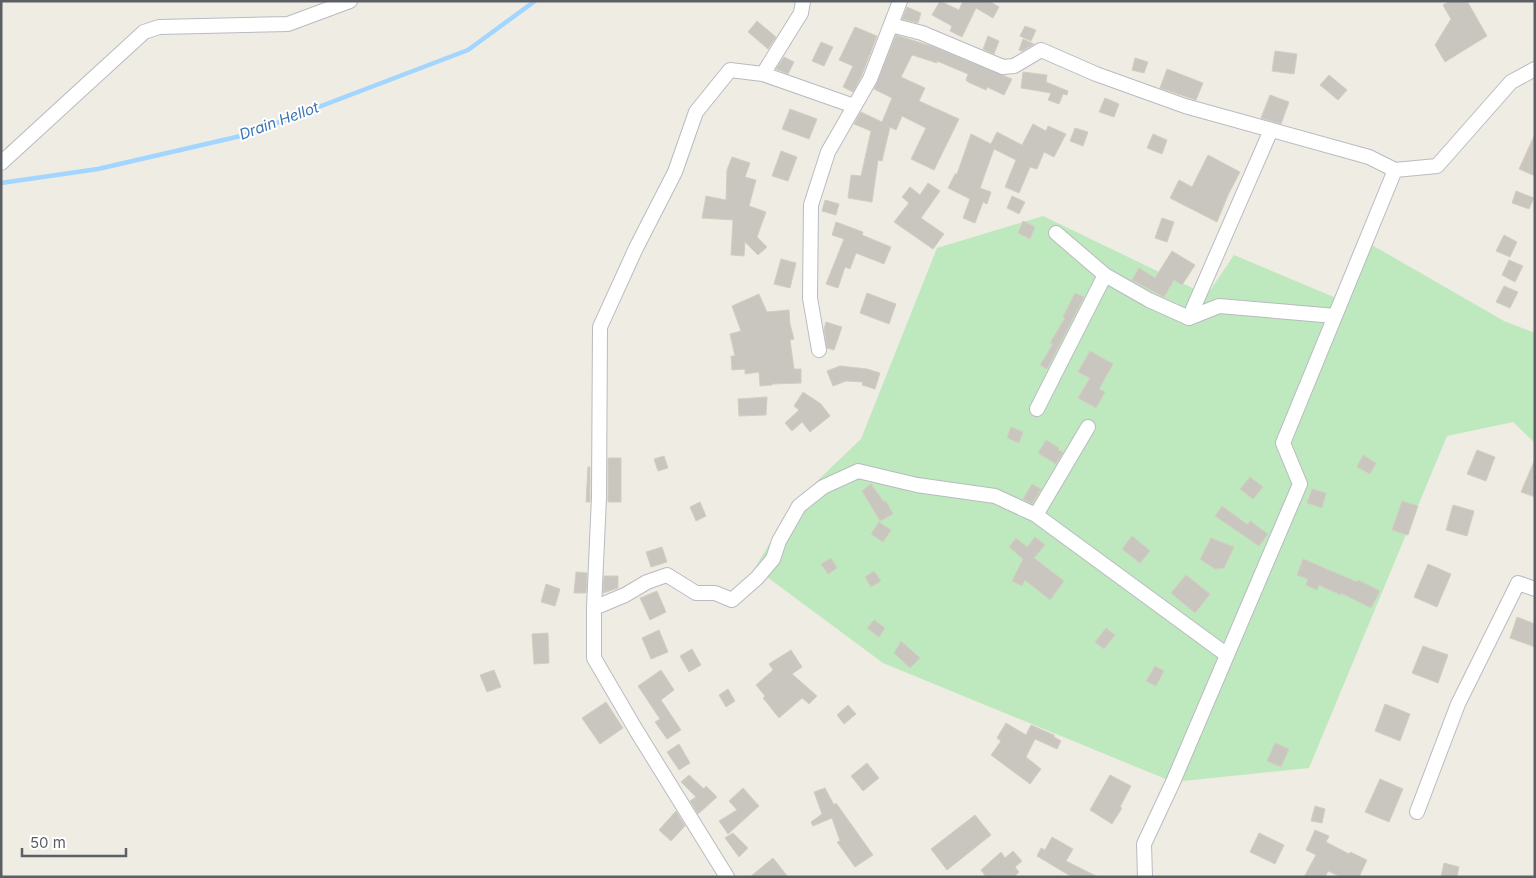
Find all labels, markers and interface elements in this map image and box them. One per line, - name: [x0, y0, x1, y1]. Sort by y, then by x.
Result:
- water label: Drain Hellot: [237, 97, 322, 144]
- scale bar: [22, 826, 126, 858]
- text: 50 m: [30, 833, 66, 852]

